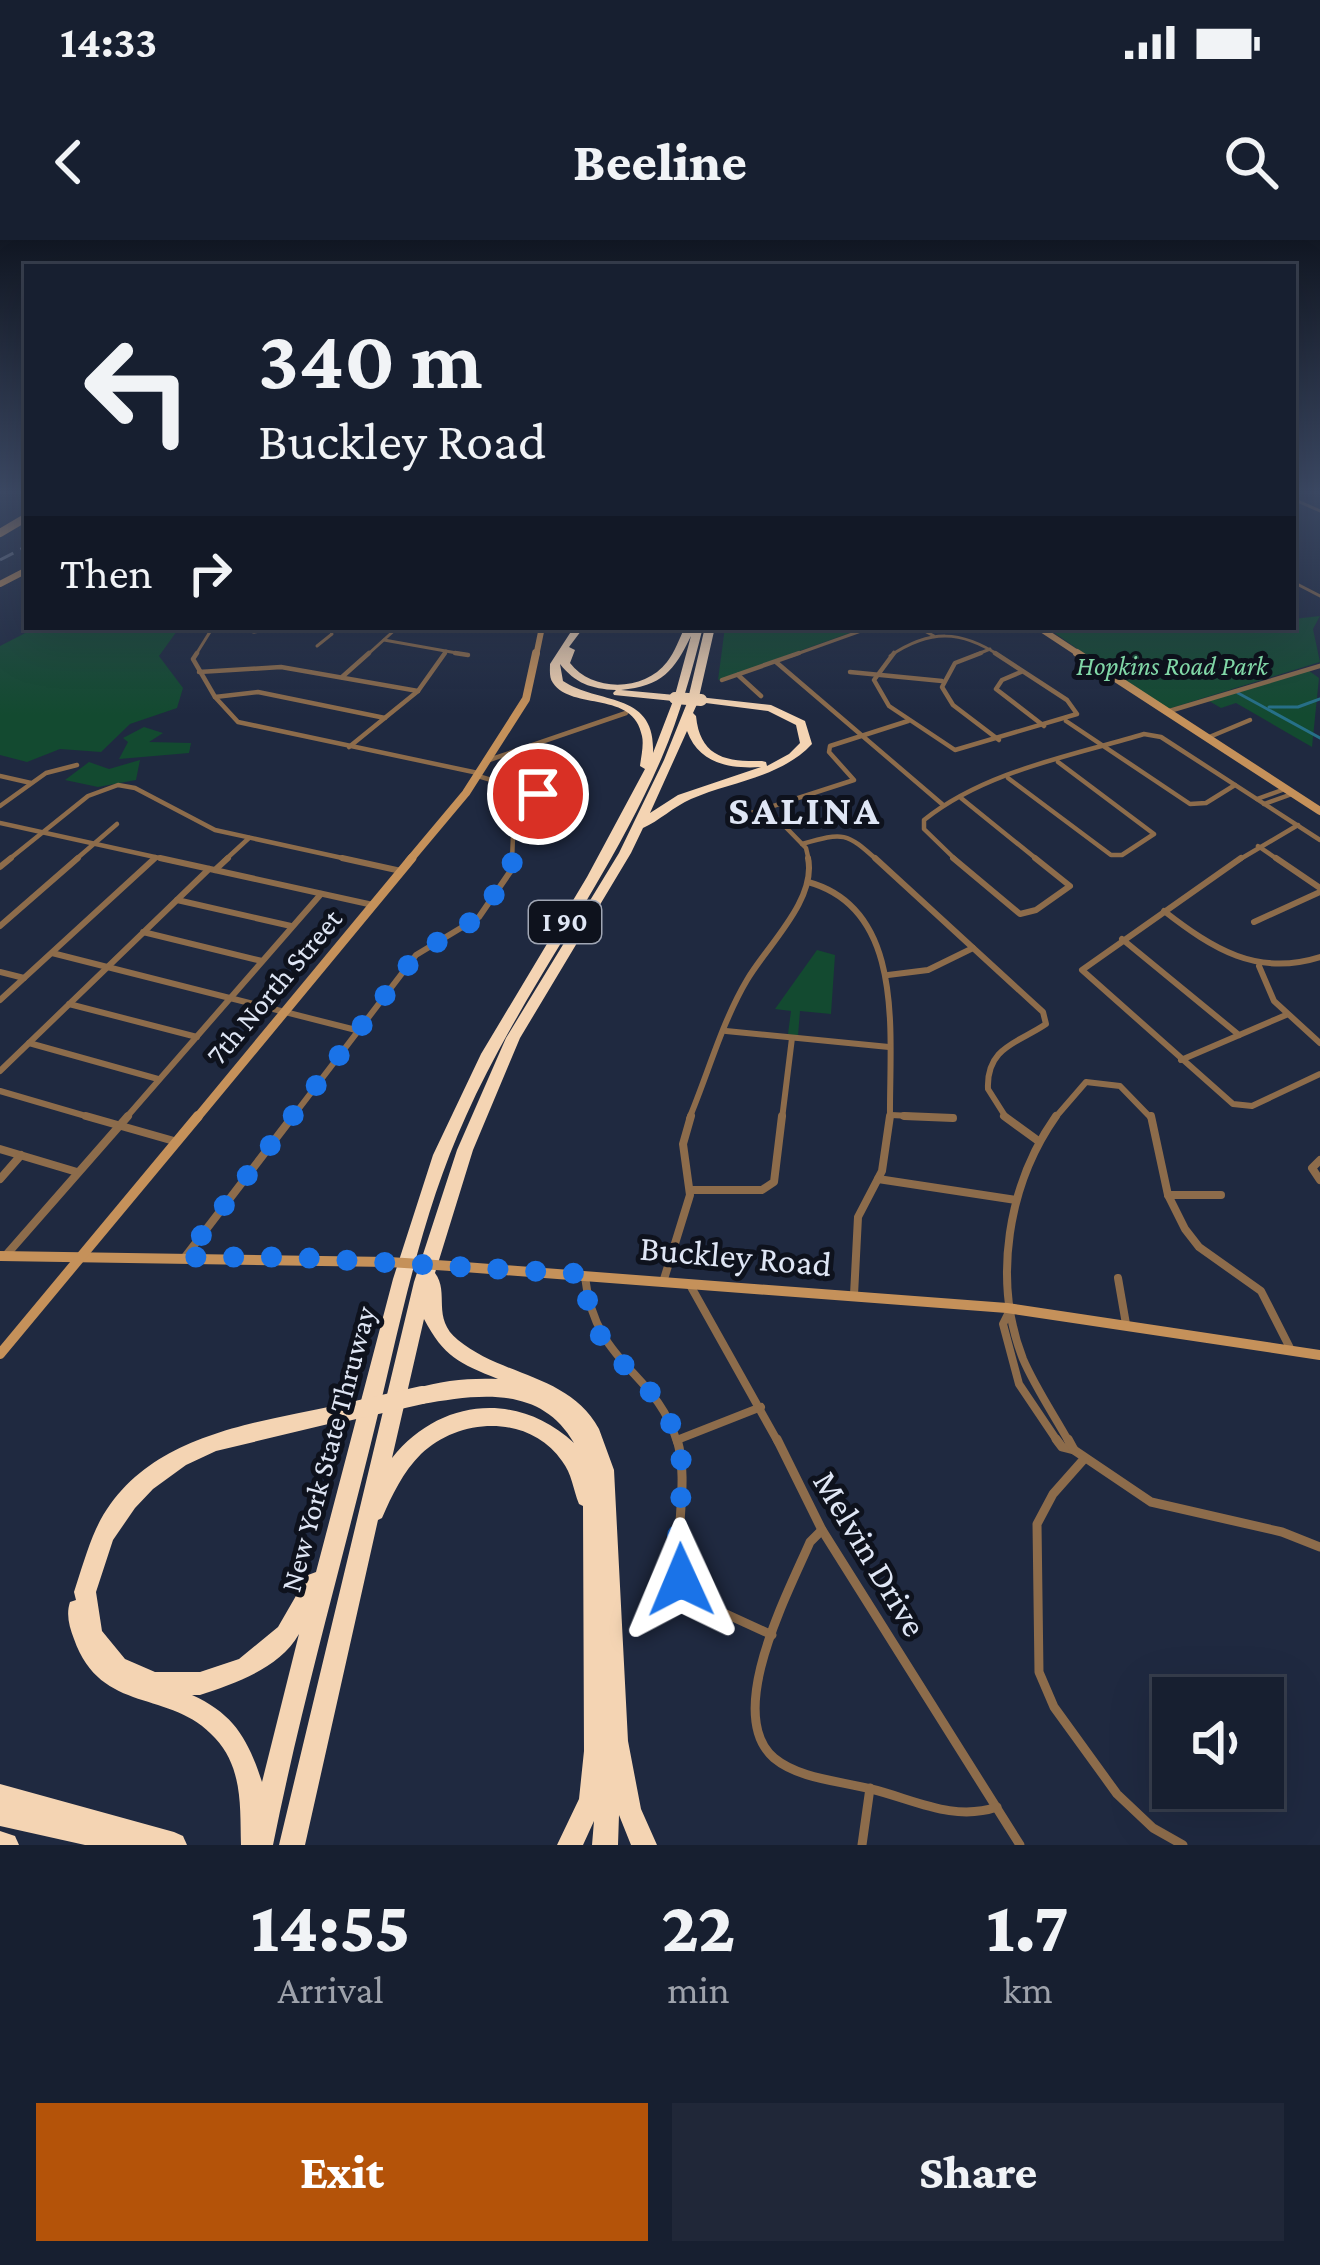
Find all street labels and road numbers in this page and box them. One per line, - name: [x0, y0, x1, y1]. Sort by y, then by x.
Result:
- road number: I 90: [529, 901, 601, 943]
- street label: 7th North Street: [199, 902, 349, 1071]
- street label: Buckley Road: [638, 1228, 833, 1284]
- street label: New York State Thruway: [274, 1302, 383, 1595]
- street label: Melvin Drive: [805, 1464, 935, 1643]

